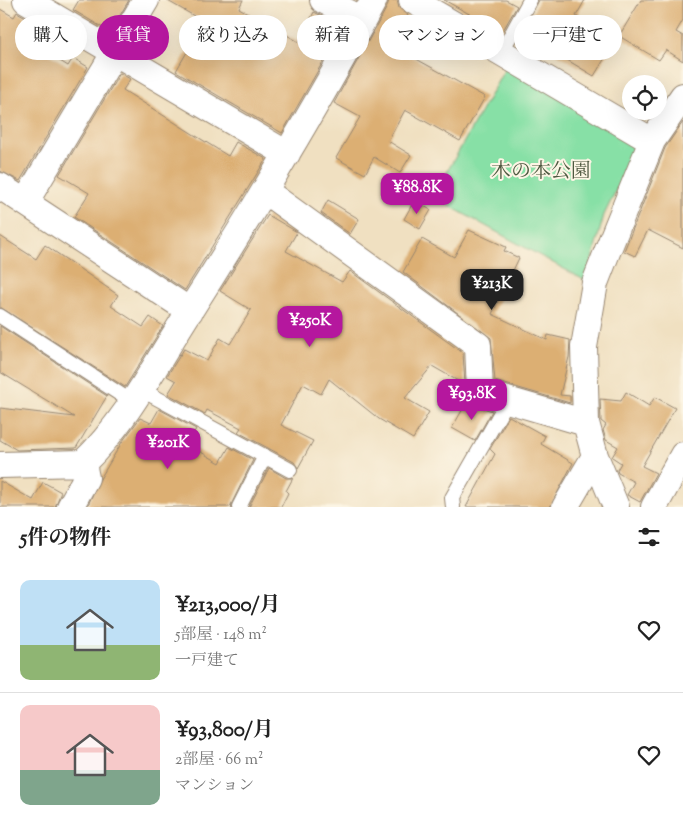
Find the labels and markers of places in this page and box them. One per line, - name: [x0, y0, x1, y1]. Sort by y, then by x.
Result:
- pin: ¥88.8K: [376, 172, 458, 215]
- pin: ¥213K: [457, 268, 527, 311]
- pin: ¥250K: [275, 306, 345, 348]
- pin: ¥93.8K: [431, 378, 513, 421]
- pin: ¥201K: [133, 428, 203, 470]

